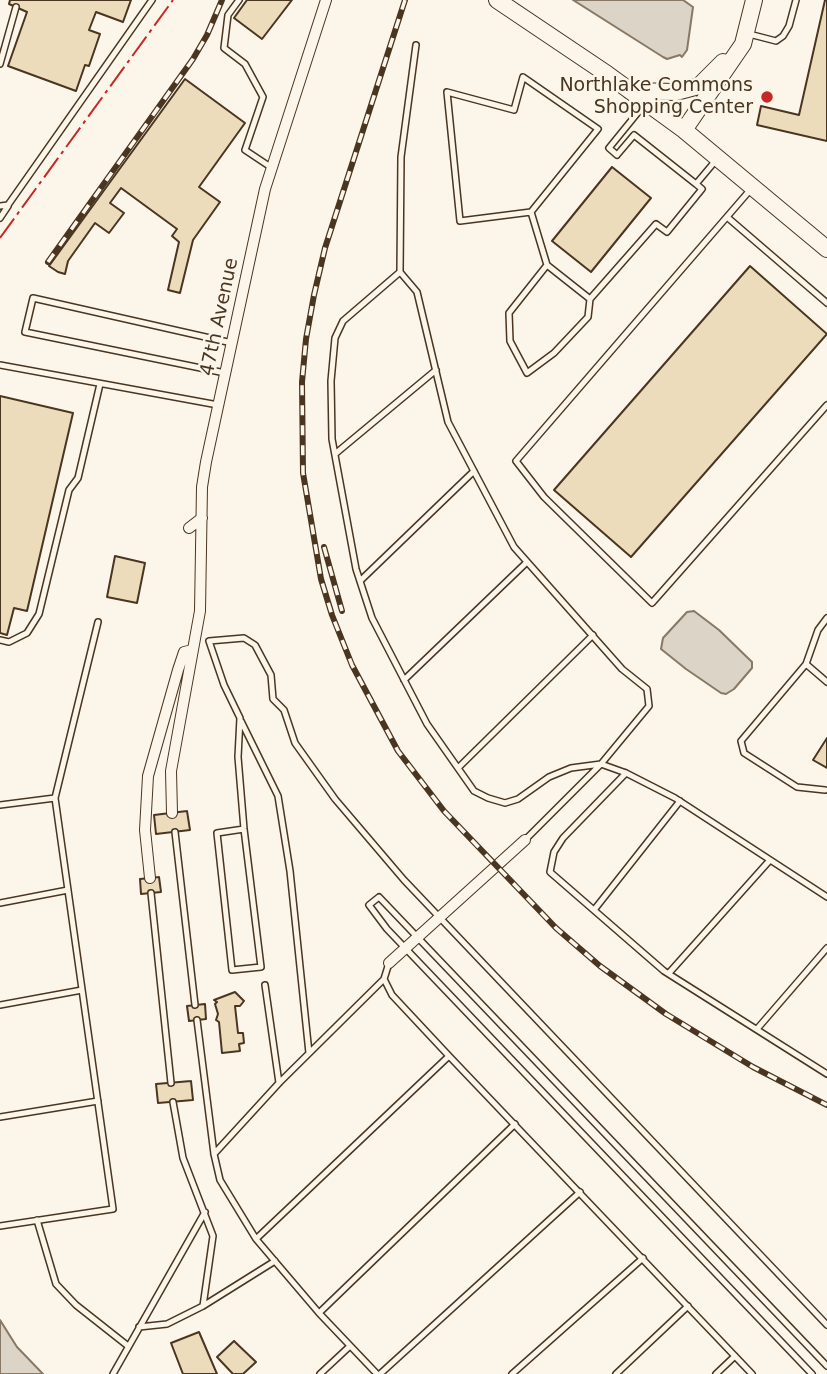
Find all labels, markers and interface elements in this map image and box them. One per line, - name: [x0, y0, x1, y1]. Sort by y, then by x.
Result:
- place label: Northlake Commons Shopping Center: [559, 75, 753, 119]
- marker: Northlake Commons Shopping Center: [759, 89, 775, 105]
- street label: 47th Avenue: [196, 256, 244, 378]

